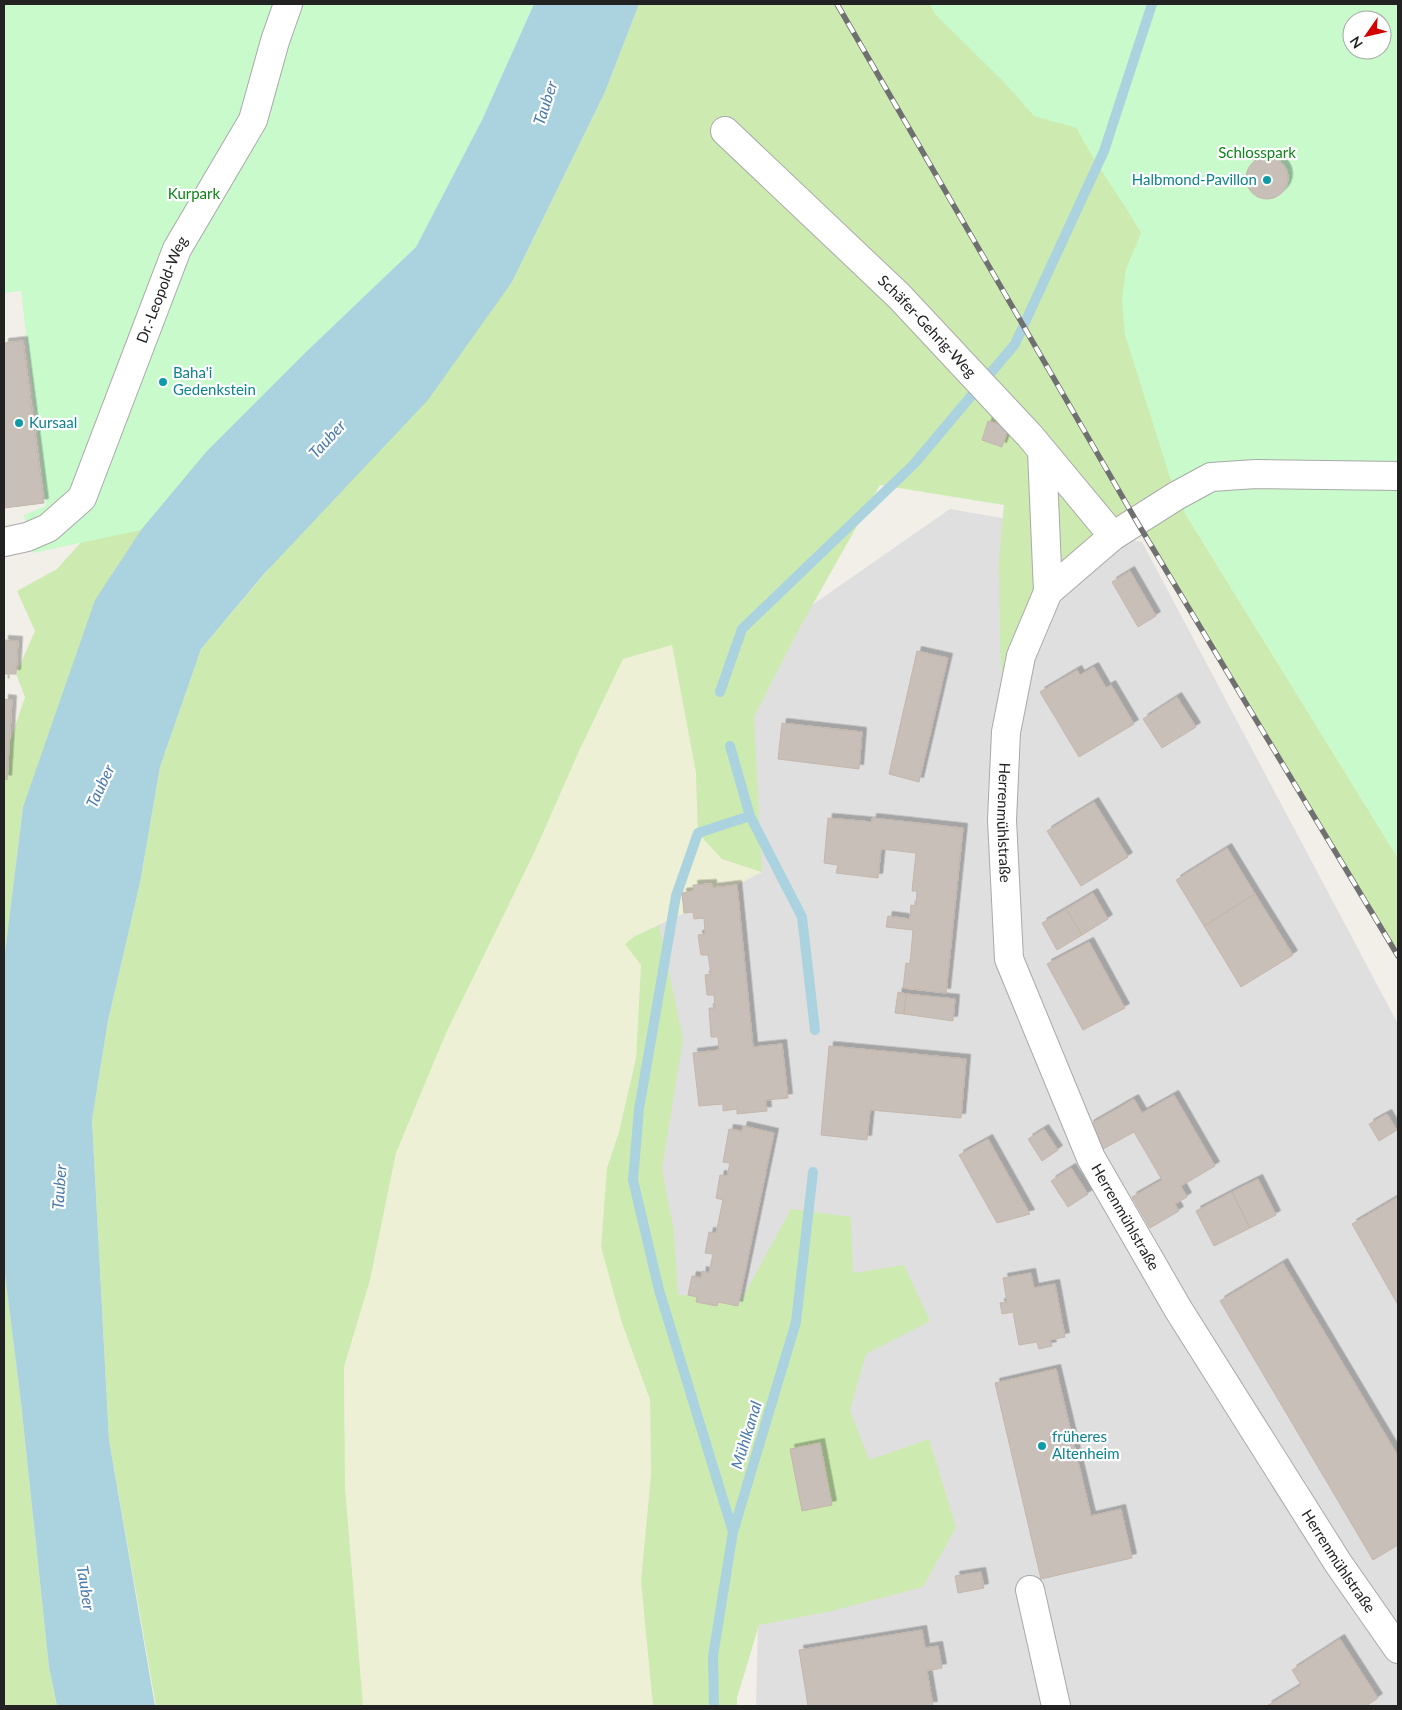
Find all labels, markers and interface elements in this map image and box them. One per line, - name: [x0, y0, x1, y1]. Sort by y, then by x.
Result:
- north arrow: [1342, 10, 1392, 60]
- text: N: [1346, 33, 1366, 52]
- water label: Tauber: [529, 78, 561, 127]
- park label: Schlosspark: [1218, 143, 1296, 161]
- place label: Halbmond-Pavillon: [1132, 170, 1257, 188]
- marker: Halbmond-Pavillon: [1261, 174, 1273, 186]
- park label: Kurpark: [168, 184, 221, 202]
- street label: Dr.-Leopold-Weg: [132, 232, 191, 345]
- street label: Schäfer-Gehrig-Weg: [875, 271, 981, 381]
- place label: Baha'i Gedenkstein: [173, 363, 256, 398]
- marker: Baha'i Gedenkstein: [157, 376, 169, 388]
- place label: Kursaal: [29, 413, 77, 431]
- water label: Tauber: [304, 415, 349, 462]
- marker: Kursaal: [13, 417, 25, 429]
- water label: Tauber: [81, 761, 118, 810]
- street label: Herrenmühlstraße: [994, 762, 1015, 883]
- street label: Herrenmühlstraße: [1088, 1160, 1164, 1273]
- water label: Tauber: [47, 1163, 70, 1210]
- water label: Mühlkanal: [726, 1398, 765, 1471]
- place label: früheres Altenheim: [1052, 1427, 1120, 1462]
- marker: früheres Altenheim: [1036, 1440, 1048, 1452]
- street label: Herrenmühlstraße: [1299, 1506, 1380, 1616]
- water label: Tauber: [74, 1564, 99, 1612]

